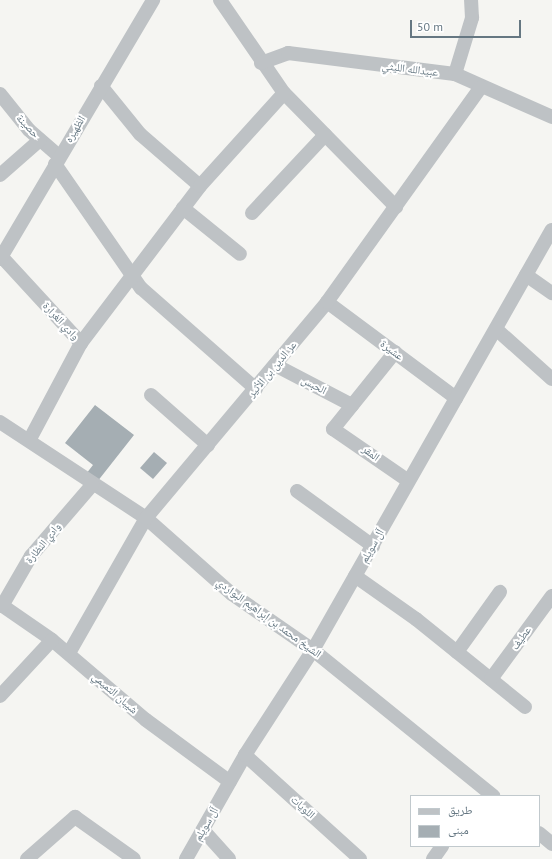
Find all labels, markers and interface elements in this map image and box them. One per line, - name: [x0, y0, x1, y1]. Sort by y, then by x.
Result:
- scale bar: [412, 12, 523, 38]
- text: 50 m: [417, 19, 443, 34]
- street label: عبيدالله الليثي: [381, 59, 439, 79]
- street label: حصينة: [14, 111, 42, 141]
- street label: الظهيره: [62, 113, 88, 145]
- street label: وادي الغرارة: [40, 299, 82, 343]
- street label: عشيرة: [378, 337, 406, 363]
- street label: عز الدين بن الأثير: [245, 338, 299, 400]
- street label: الحبس: [299, 373, 329, 397]
- street label: المقر: [360, 442, 382, 464]
- street label: وادي النظارة: [23, 520, 63, 566]
- street label: آل سويلم: [357, 527, 387, 565]
- street label: الشيخ محمد بن إبراهيم البواردي: [214, 576, 324, 660]
- street label: عطيف: [508, 624, 534, 652]
- street label: شيبان التميمي: [90, 670, 140, 716]
- street label: اللويات: [288, 793, 318, 821]
- legend: [410, 795, 540, 847]
- text: طريق: [448, 802, 473, 817]
- street label: آل سويلم: [191, 805, 221, 843]
- text: مبنى: [448, 822, 469, 837]

